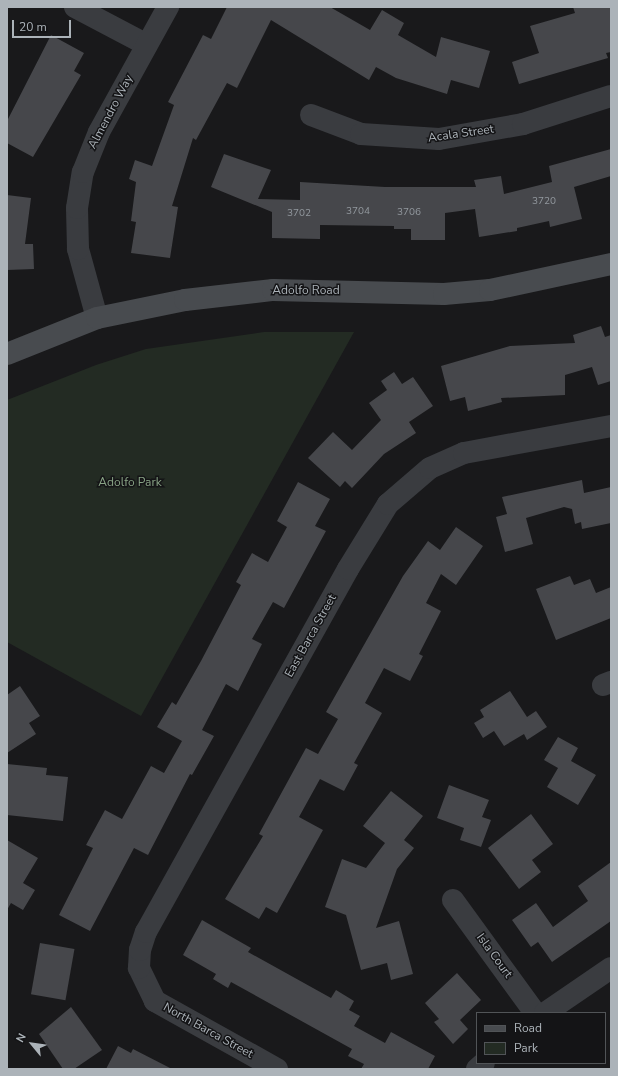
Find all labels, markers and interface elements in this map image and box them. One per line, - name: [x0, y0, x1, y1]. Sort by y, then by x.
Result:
- scale bar: [14, 12, 73, 38]
- text: 20 m: [19, 19, 47, 35]
- street label: Almendro Way: [85, 73, 137, 151]
- street label: Acala Street: [427, 122, 495, 146]
- house number: 3720: [532, 196, 556, 208]
- house number: 3704: [346, 206, 370, 218]
- house number: 3706: [397, 207, 421, 219]
- house number: 3702: [287, 208, 311, 220]
- street label: Adolfo Road: [272, 284, 340, 298]
- park label: Adolfo Park: [98, 476, 162, 490]
- street label: East Barca Street: [282, 592, 340, 680]
- street label: Isla Court: [473, 931, 515, 981]
- street label: North Barca Street: [160, 1000, 256, 1062]
- legend: [476, 1012, 606, 1064]
- text: Road: [514, 1020, 542, 1036]
- north arrow: [12, 1024, 52, 1064]
- text: N: [13, 1031, 30, 1045]
- text: Park: [514, 1040, 538, 1056]

